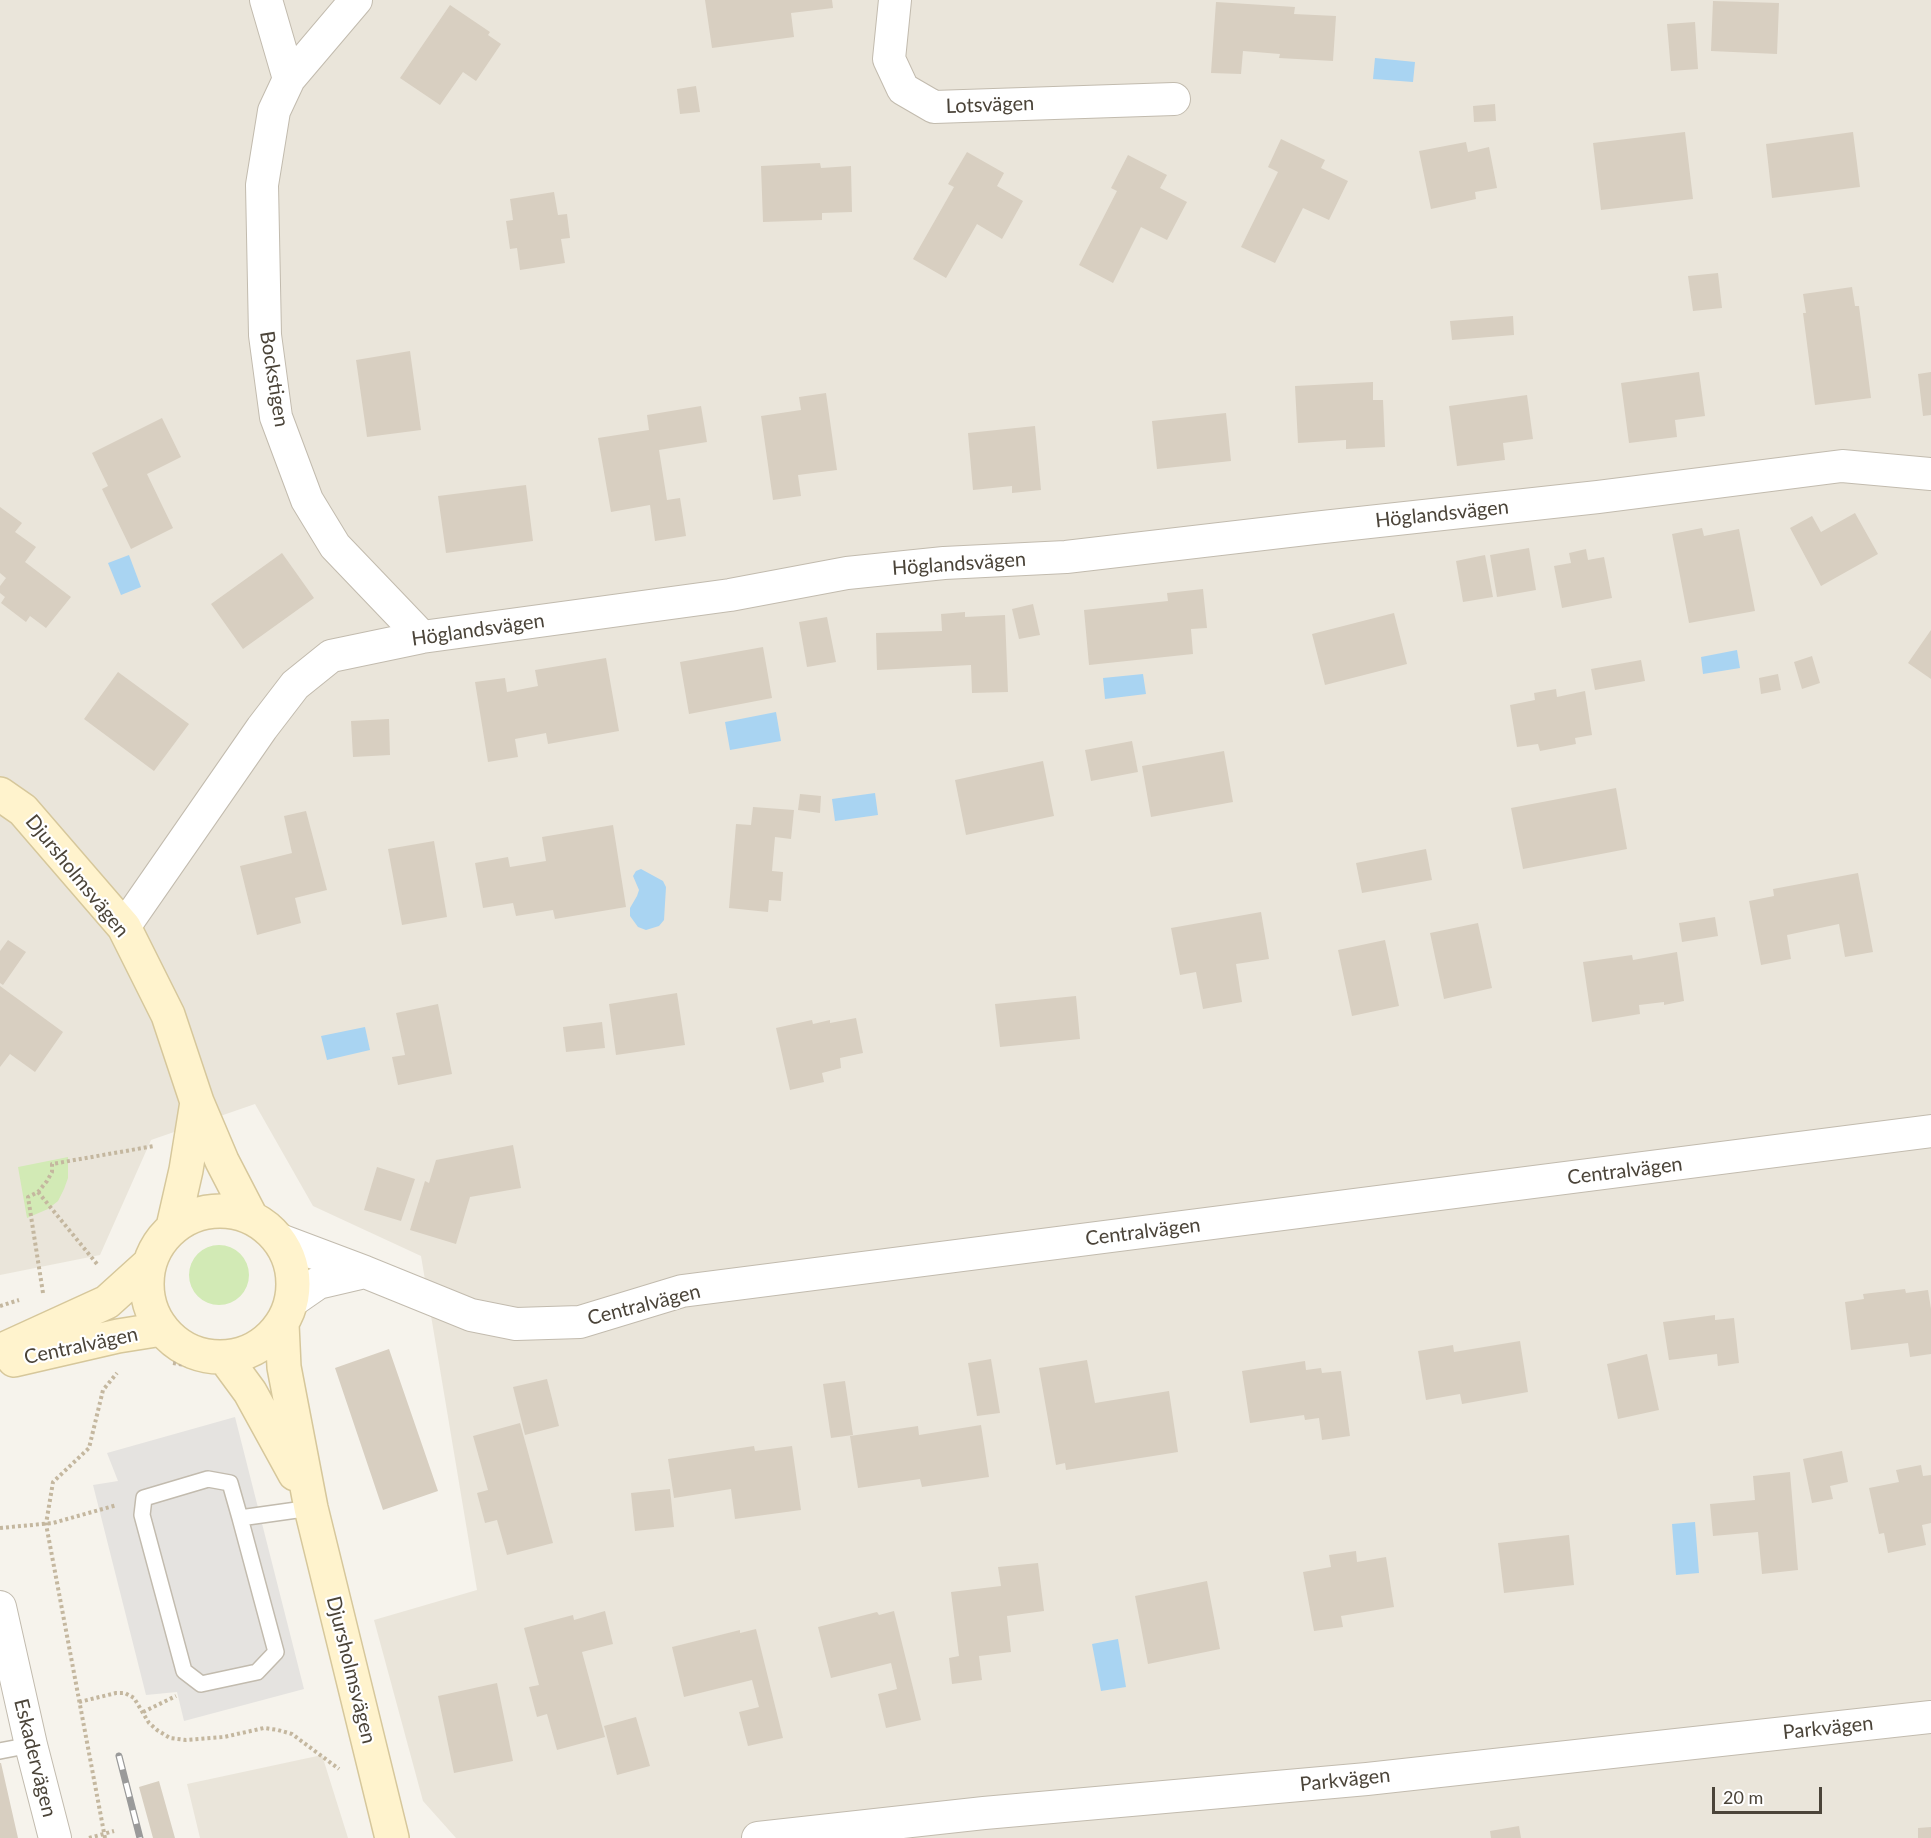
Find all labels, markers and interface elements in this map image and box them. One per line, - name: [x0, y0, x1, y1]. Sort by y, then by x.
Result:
- street label: Lotsvägen: [945, 91, 1035, 119]
- street label: Bockstigen: [255, 329, 293, 429]
- street label: Höglandsvägen: [1374, 495, 1510, 533]
- street label: Höglandsvägen: [891, 547, 1027, 581]
- street label: Höglandsvägen: [410, 609, 546, 651]
- street label: Djursholmsvägen: [20, 810, 134, 942]
- street label: Centralvägen: [1566, 1152, 1684, 1190]
- street label: Centralvägen: [1084, 1213, 1202, 1251]
- street label: Centralvägen: [585, 1279, 703, 1331]
- street label: Centralvägen: [22, 1322, 140, 1370]
- street label: Djursholmsvägen: [321, 1594, 381, 1746]
- street label: Eskadervägen: [9, 1696, 61, 1820]
- street label: Parkvägen: [1781, 1711, 1875, 1745]
- street label: Parkvägen: [1298, 1763, 1392, 1797]
- scale bar: [1715, 1775, 1824, 1813]
- text: 20 m: [1723, 1786, 1763, 1808]

